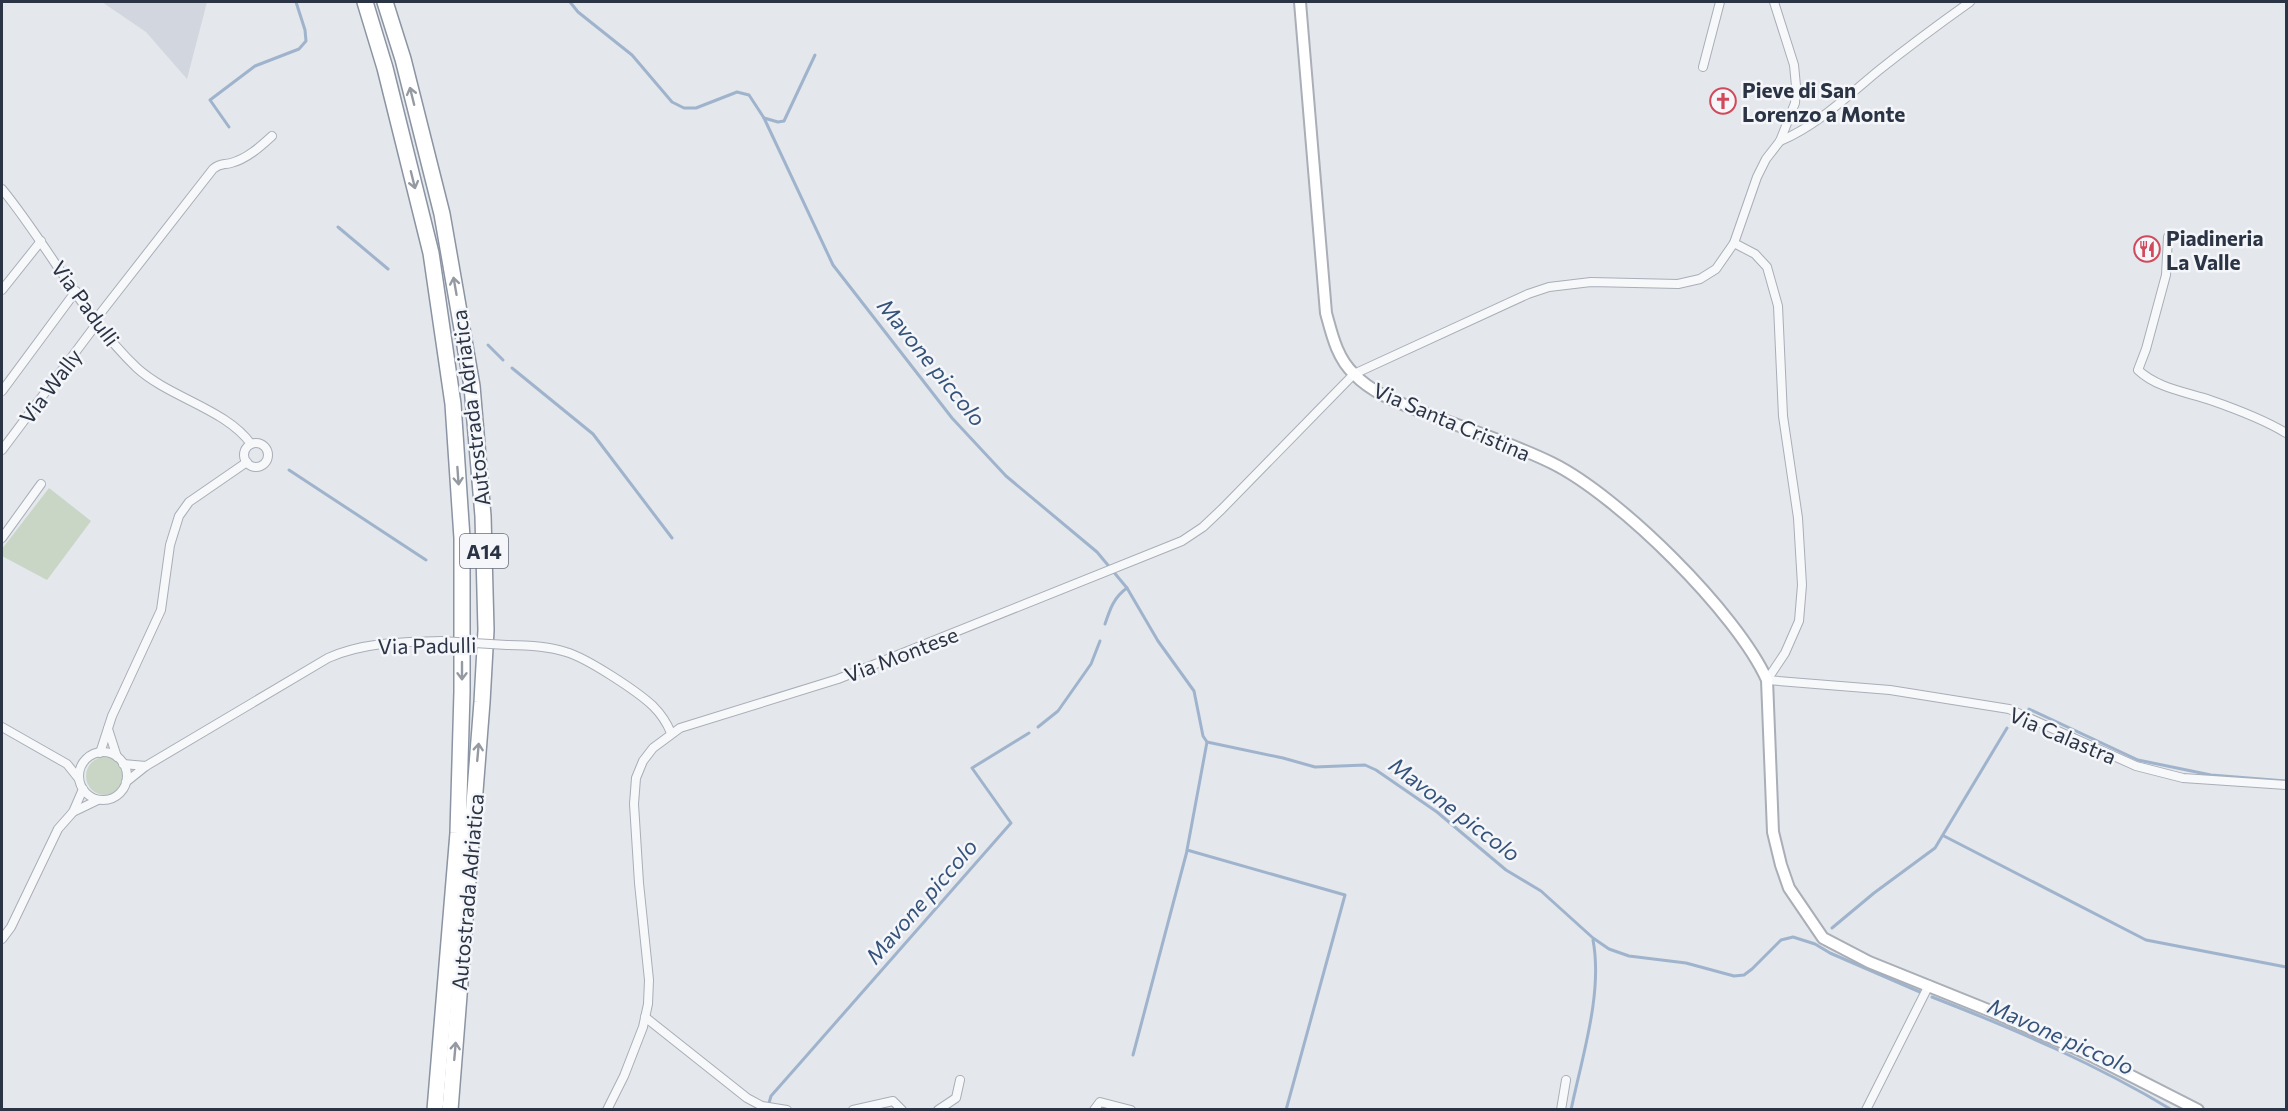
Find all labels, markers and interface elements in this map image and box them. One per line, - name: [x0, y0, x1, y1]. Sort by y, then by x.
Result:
- place label: Pieve di San Lorenzo a Monte: [1742, 77, 1905, 126]
- church icon: Pieve di San Lorenzo a Monte: [1708, 86, 1738, 116]
- one-way arrow: [406, 87, 418, 106]
- one-way arrow: [407, 170, 419, 189]
- place label: Piadineria La Valle: [2166, 225, 2263, 274]
- restaurant icon: Piadineria La Valle: [2132, 234, 2162, 264]
- street label: Via Padulli: [47, 256, 125, 350]
- one-way arrow: [449, 277, 460, 297]
- water label: Mavone piccolo: [872, 293, 992, 431]
- street label: Autostrada Adriatica: [446, 308, 494, 508]
- street label: Via Wally: [14, 343, 86, 429]
- street label: Via Santa Cristina: [1370, 377, 1534, 465]
- one-way arrow: [452, 465, 463, 485]
- road number: A14: [460, 534, 508, 568]
- street label: Via Montese: [841, 621, 961, 687]
- street label: Via Padulli: [377, 632, 477, 658]
- one-way arrow: [456, 660, 468, 680]
- street label: Via Calastra: [2006, 701, 2120, 769]
- one-way arrow: [473, 743, 484, 763]
- water label: Mavone piccolo: [1384, 751, 1526, 867]
- street label: Autostrada Adriatica: [446, 793, 488, 991]
- water label: Mavone piccolo: [859, 833, 983, 969]
- water label: Mavone piccolo: [1984, 992, 2138, 1080]
- one-way arrow: [449, 1042, 460, 1062]

